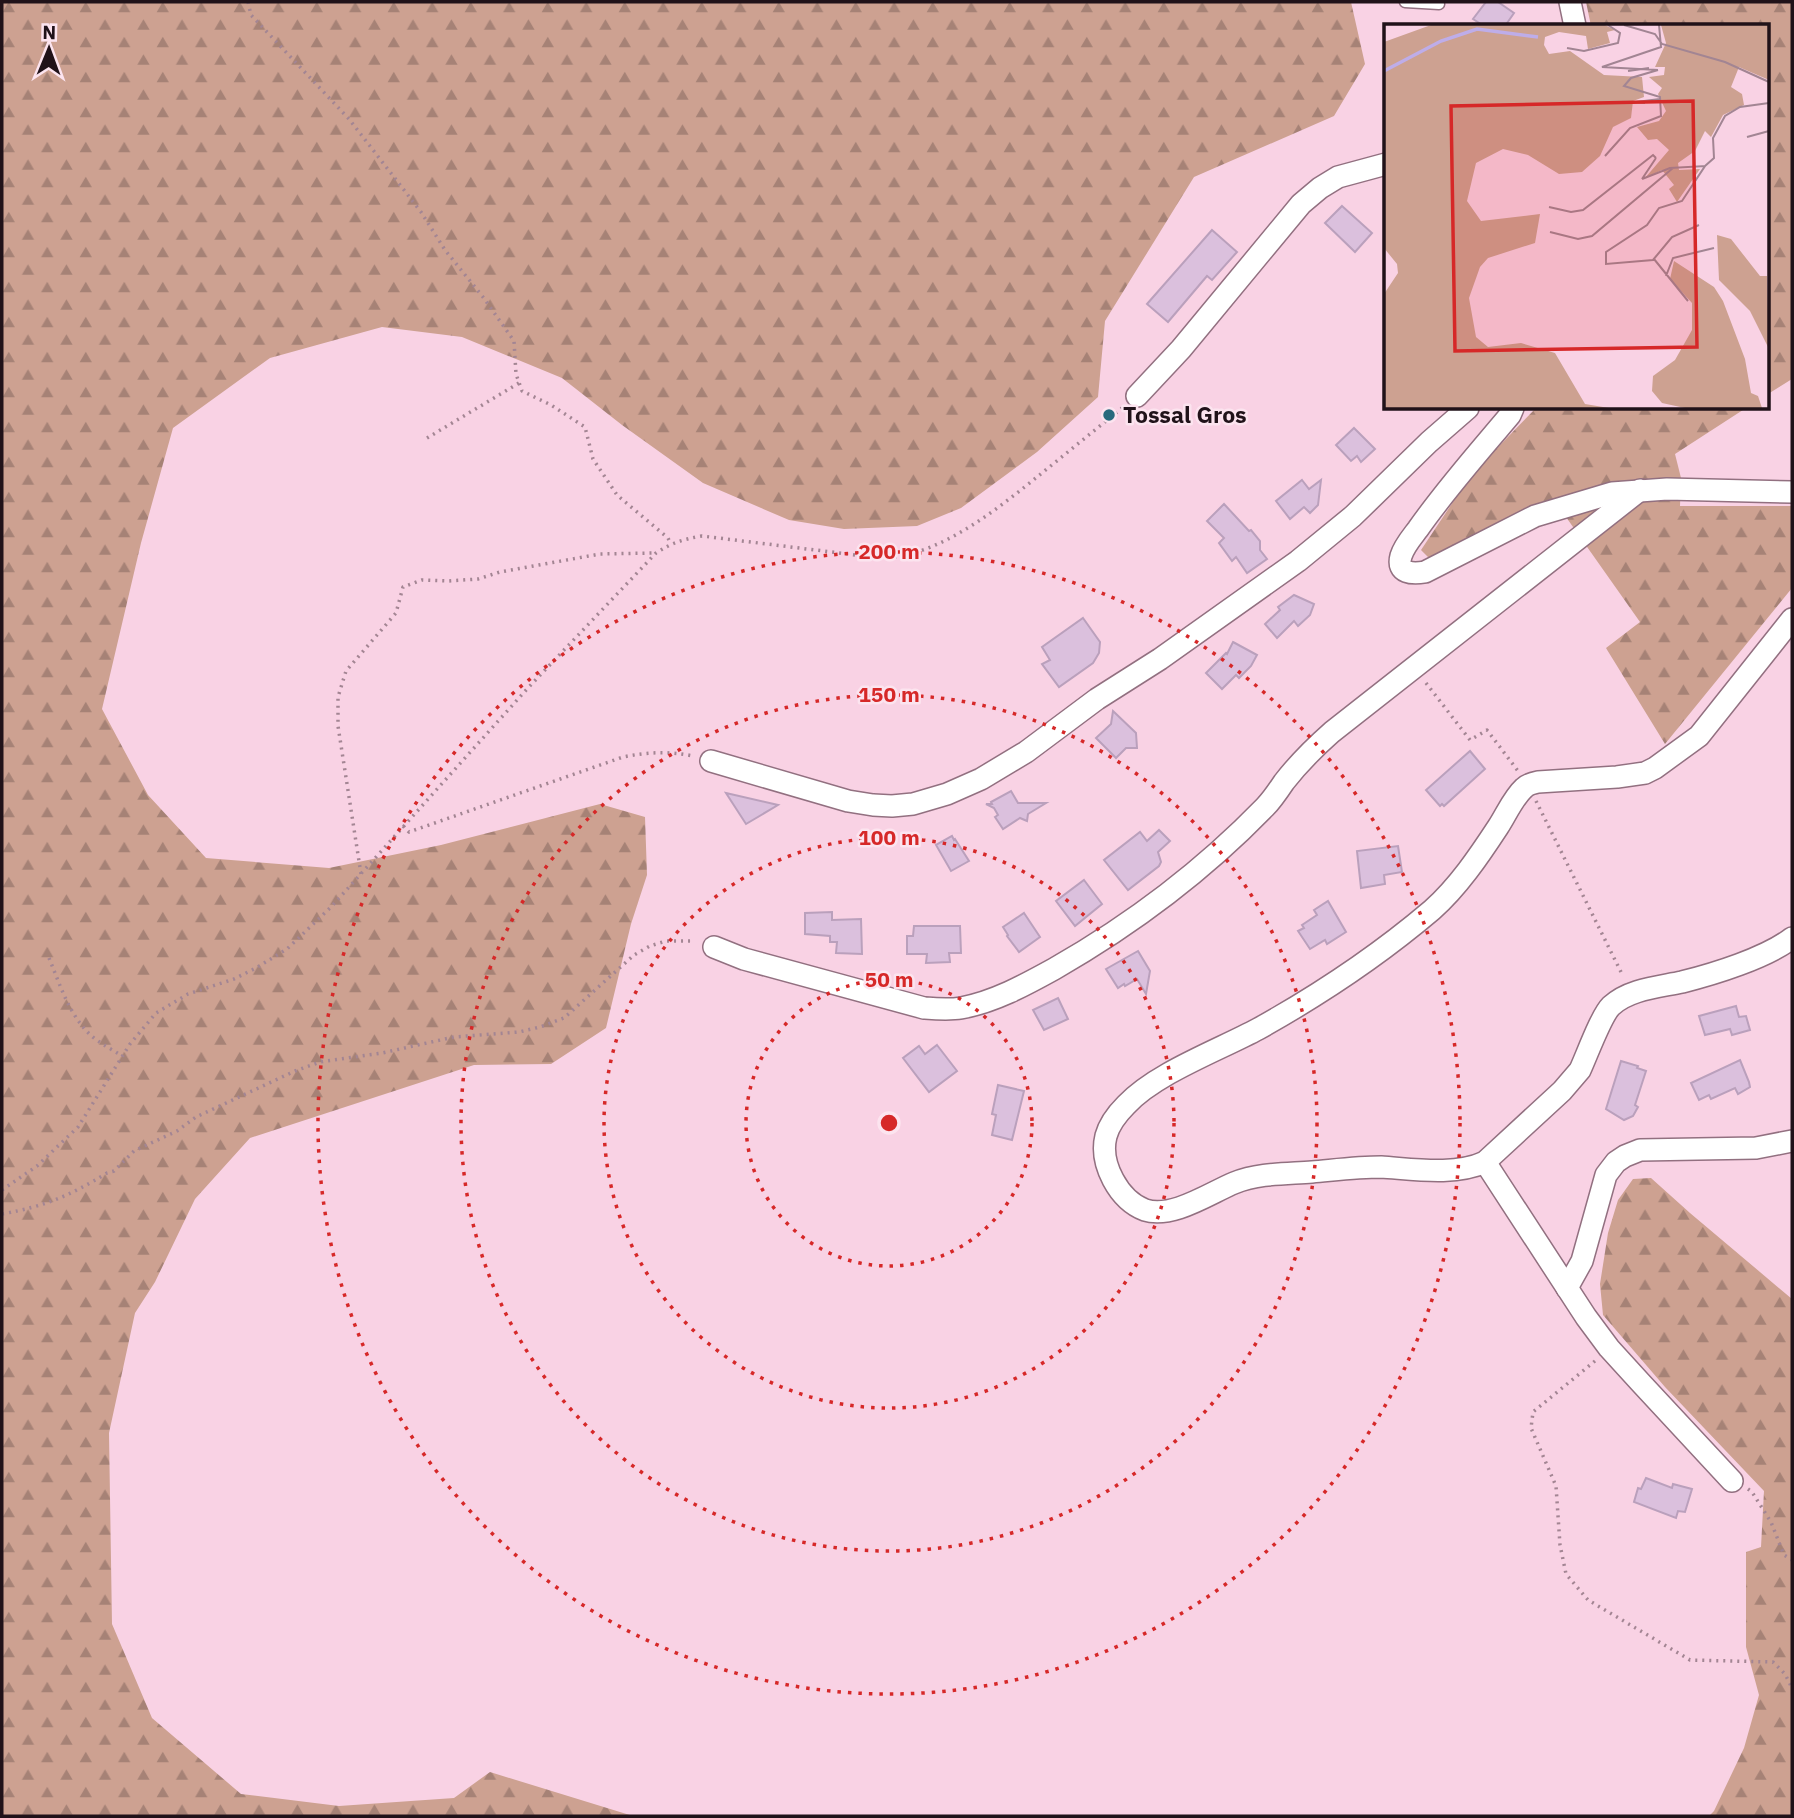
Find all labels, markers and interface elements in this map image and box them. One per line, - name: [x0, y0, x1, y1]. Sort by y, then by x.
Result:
- north arrow: [14, 14, 84, 84]
- text: N: [42, 20, 56, 44]
- inset map: [1384, 24, 1770, 410]
- place label: Tossal Gros: [1123, 399, 1247, 429]
- marker: Tossal Gros: [1101, 407, 1117, 423]
- text: 200 m: [858, 537, 920, 565]
- text: 150 m: [858, 680, 920, 708]
- text: 100 m: [858, 823, 920, 851]
- text: 50 m: [865, 965, 913, 993]
- centre of rings: [877, 1111, 901, 1135]

